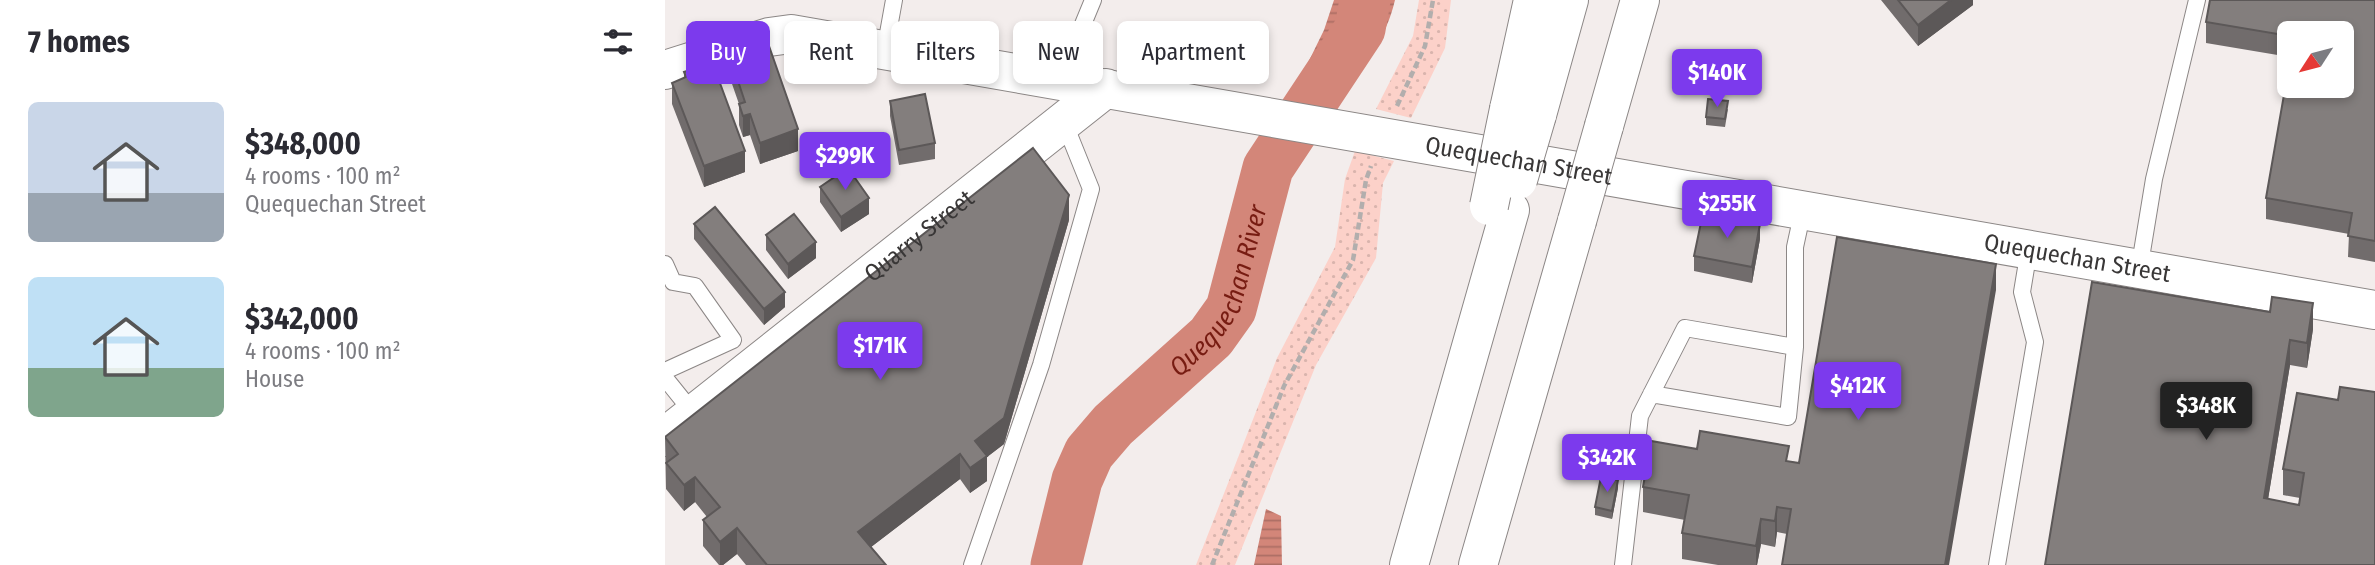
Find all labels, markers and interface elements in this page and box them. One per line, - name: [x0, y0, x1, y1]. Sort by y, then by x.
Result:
- chip: Buy: [686, 21, 770, 84]
- chip: Rent: [784, 21, 877, 84]
- chip: Filters: [891, 21, 999, 84]
- chip: New: [1013, 21, 1103, 84]
- chip: Apartment: [1117, 21, 1269, 84]
- north arrow: [2277, 21, 2354, 98]
- map controls: [2277, 21, 2354, 98]
- icon: filters: [599, 23, 637, 61]
- text: 7 homes: [28, 24, 130, 60]
- pin: $140K: [1668, 50, 1766, 109]
- text: $140K: [1688, 58, 1746, 86]
- text: $348,000: [245, 126, 361, 162]
- icon: home: [84, 130, 168, 214]
- street label: Quequechan Street: [1423, 131, 1614, 191]
- pin: $299K: [796, 132, 894, 192]
- text: $299K: [816, 141, 874, 169]
- text: 4 rooms · 100 m²: [245, 162, 401, 190]
- pin: $255K: [1678, 180, 1776, 240]
- street label: Quarry Street: [859, 184, 979, 288]
- text: $255K: [1698, 189, 1756, 217]
- text: Quequechan Street: [245, 190, 426, 218]
- water label: Quequechan River: [1163, 201, 1274, 383]
- street label: Quequechan Street: [1982, 228, 2173, 288]
- text: $342,000: [245, 301, 359, 337]
- icon: home: [84, 305, 168, 389]
- pin: $171K: [831, 322, 929, 382]
- text: $171K: [853, 331, 907, 359]
- text: 4 rooms · 100 m²: [245, 337, 401, 365]
- pin: $412K: [1809, 362, 1907, 422]
- text: House: [245, 365, 304, 393]
- text: $412K: [1830, 371, 1886, 399]
- pin: $348K: [2157, 382, 2255, 442]
- text: $348K: [2176, 391, 2236, 419]
- pin: $342K: [1558, 434, 1656, 494]
- text: $342K: [1578, 443, 1636, 471]

